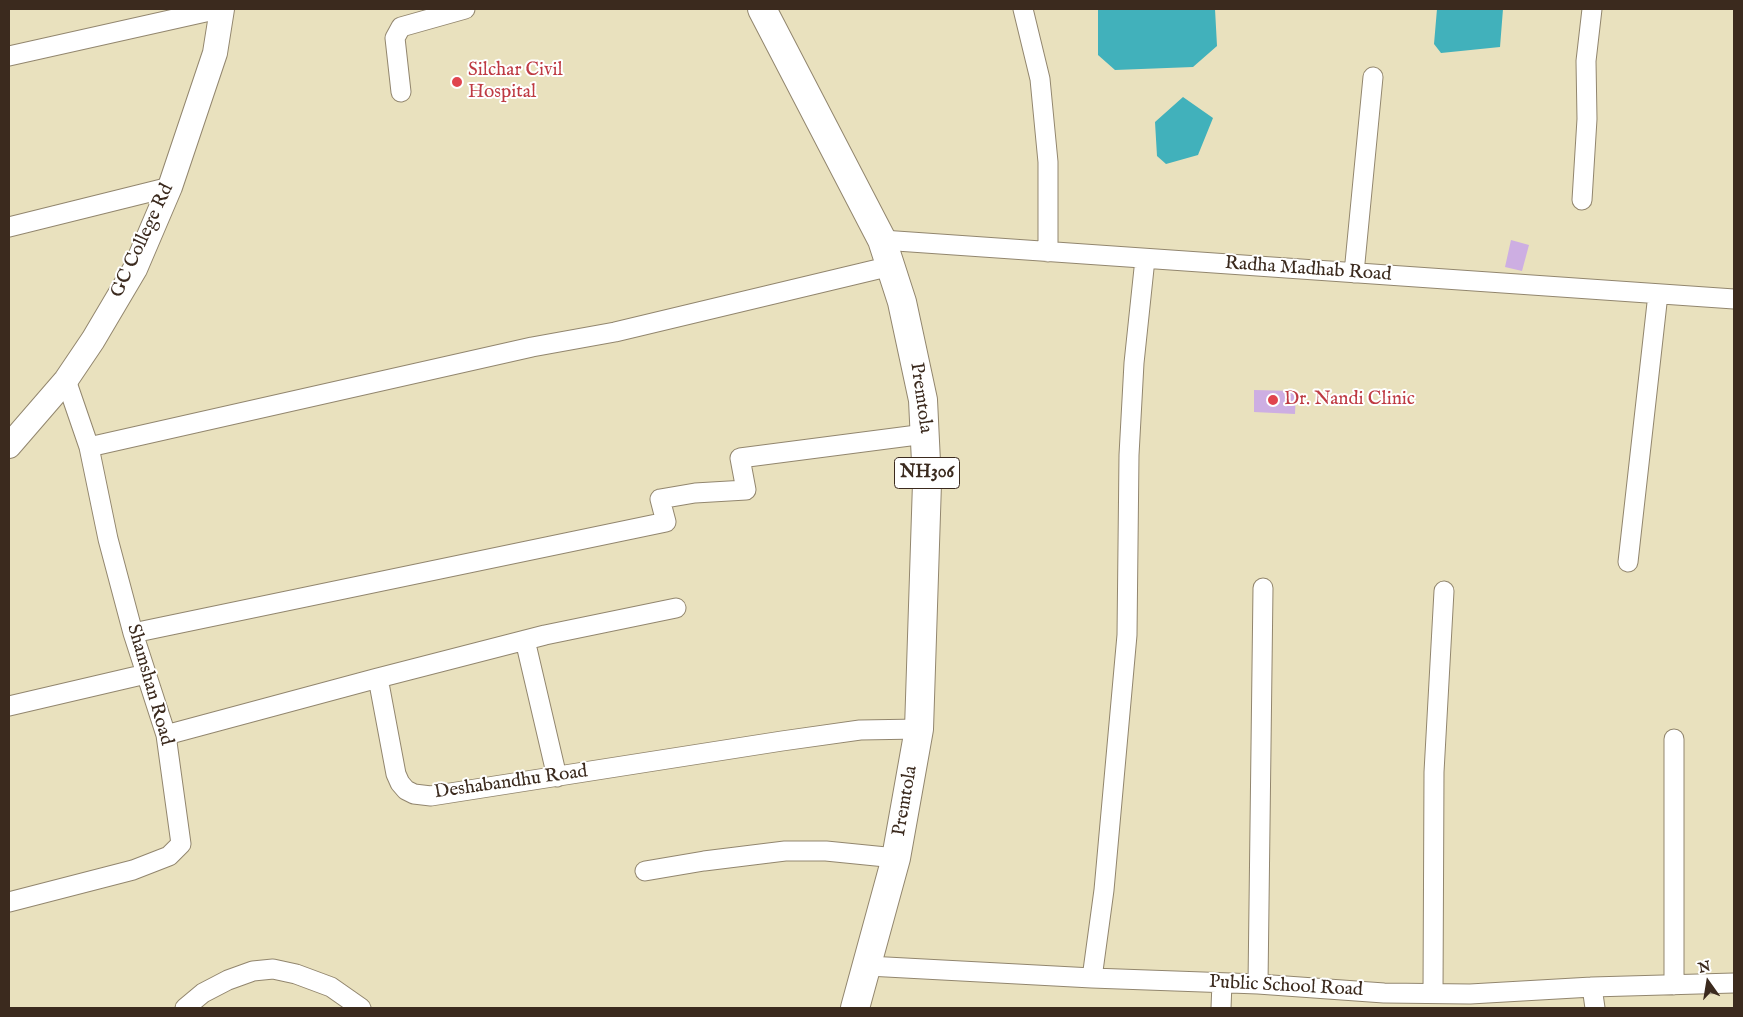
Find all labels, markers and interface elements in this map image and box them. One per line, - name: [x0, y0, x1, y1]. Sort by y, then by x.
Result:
- place label: Silchar Civil Hospital: [468, 60, 563, 104]
- marker: Silchar Civil Hospital: [450, 75, 464, 89]
- street label: GC College Rd: [107, 180, 179, 302]
- street label: Radha Madhab Road: [1224, 253, 1392, 287]
- street label: Premtola: [904, 361, 936, 435]
- place label: Dr. Nandi Clinic: [1284, 389, 1415, 411]
- marker: Dr. Nandi Clinic: [1266, 393, 1280, 407]
- road number: NH306: [894, 458, 960, 488]
- street label: Shamshan Road: [121, 622, 177, 748]
- street label: Deshabandhu Road: [433, 761, 589, 805]
- street label: Premtola: [889, 764, 923, 838]
- north arrow: [1683, 957, 1733, 1007]
- text: N: [1697, 957, 1713, 978]
- street label: Public School Road: [1208, 972, 1364, 1002]

